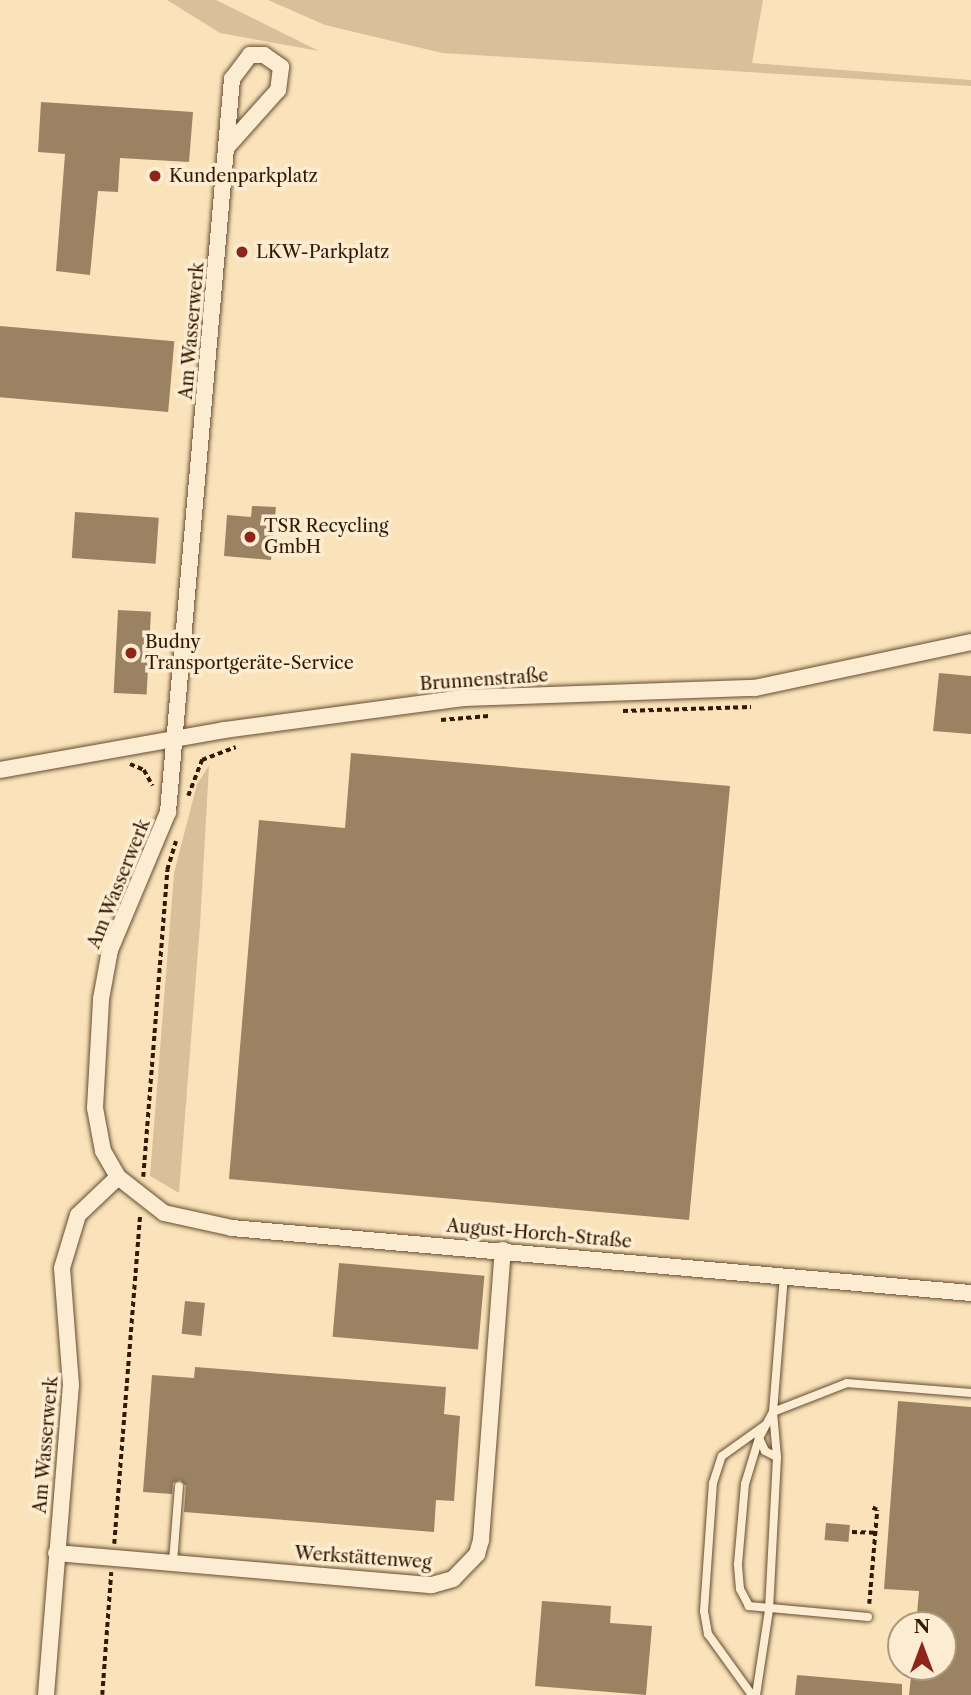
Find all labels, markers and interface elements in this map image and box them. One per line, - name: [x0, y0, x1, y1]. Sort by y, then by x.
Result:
- place label: Kundenparkplatz: [169, 165, 318, 187]
- marker: Kundenparkplatz: [147, 168, 163, 184]
- place label: LKW-Parkplatz: [256, 241, 389, 263]
- marker: LKW-Parkplatz: [234, 244, 250, 260]
- street label: Am Wasserwerk: [175, 261, 209, 401]
- place label: TSR Recycling GmbH: [264, 516, 389, 558]
- marker: TSR Recycling GmbH: [242, 529, 258, 545]
- place label: Budny Transportgeräte-Service: [145, 632, 354, 674]
- marker: Budny Transportgeräte-Service: [123, 645, 139, 661]
- street label: Brunnenstraße: [419, 665, 549, 695]
- street label: Am Wasserwerk: [83, 816, 155, 952]
- street label: August-Horch-Straße: [445, 1215, 633, 1253]
- street label: Am Wasserwerk: [29, 1375, 63, 1515]
- street label: Werkstättenweg: [294, 1542, 432, 1574]
- north arrow: [887, 1611, 957, 1681]
- text: N: [914, 1615, 930, 1638]

